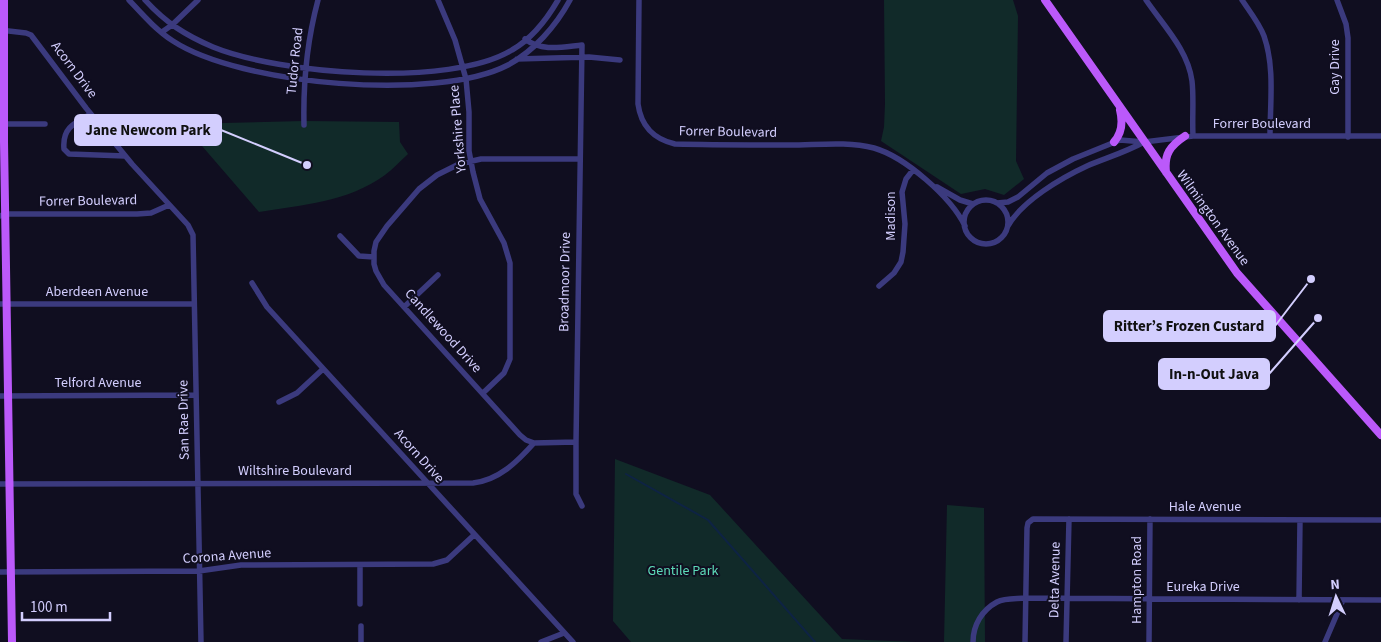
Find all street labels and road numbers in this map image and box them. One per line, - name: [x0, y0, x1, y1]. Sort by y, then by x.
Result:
- street label: Tudor Road: [282, 26, 308, 96]
- street label: Acorn Drive: [46, 37, 102, 103]
- street label: Gay Drive: [1325, 39, 1345, 95]
- street label: Yorkshire Place: [444, 84, 472, 175]
- street label: Forrer Boulevard: [1213, 114, 1311, 134]
- street label: Forrer Boulevard: [679, 121, 777, 143]
- street label: Wilmington Avenue: [1172, 166, 1254, 270]
- street label: Forrer Boulevard: [39, 190, 137, 212]
- street label: Madison: [881, 191, 901, 241]
- street label: Broadmoor Drive: [554, 232, 576, 332]
- street label: Aberdeen Avenue: [46, 282, 148, 302]
- street label: Candlewood Drive: [400, 284, 486, 378]
- street label: Telford Avenue: [54, 373, 142, 393]
- street label: San Rae Drive: [173, 380, 195, 460]
- street label: Acorn Drive: [389, 424, 449, 488]
- street label: Wiltshire Boulevard: [238, 461, 352, 481]
- street label: Hale Avenue: [1169, 497, 1241, 517]
- street label: Hampton Road: [1127, 536, 1147, 624]
- street label: Delta Avenue: [1044, 541, 1066, 618]
- street label: Corona Avenue: [182, 543, 272, 569]
- street label: Eureka Drive: [1166, 577, 1240, 597]

